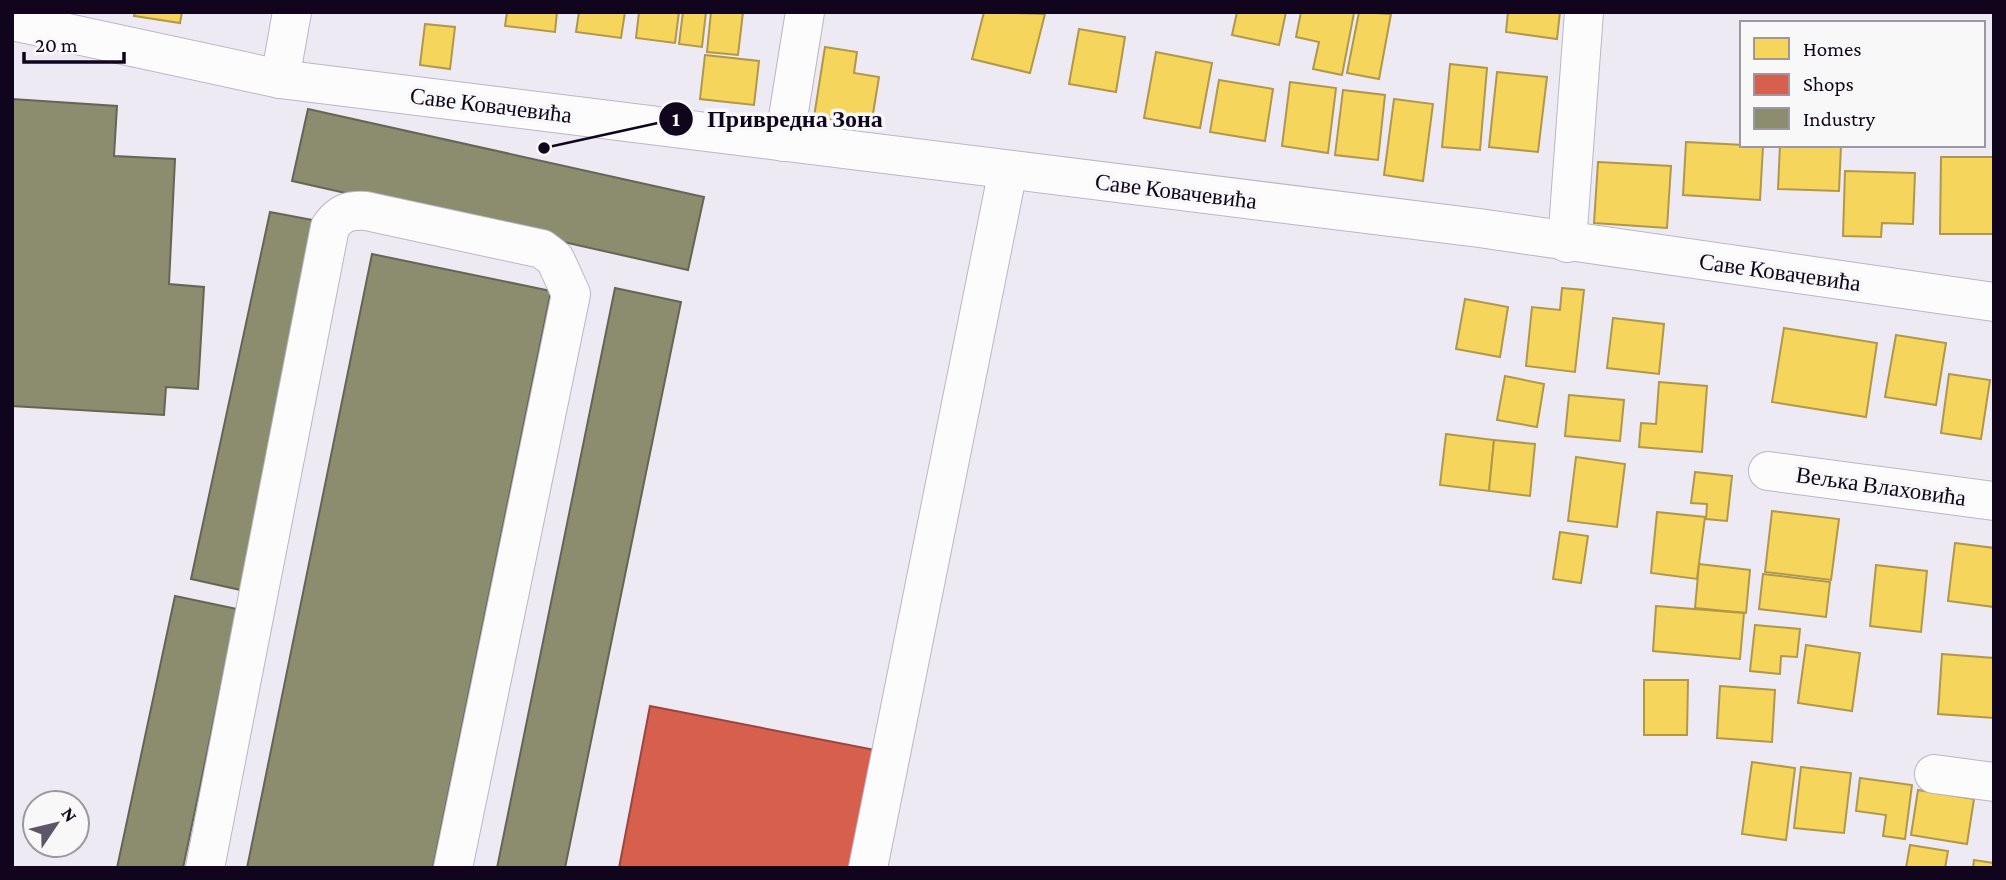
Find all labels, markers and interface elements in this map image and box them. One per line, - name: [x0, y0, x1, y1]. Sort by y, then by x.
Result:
- scale bar: [24, 21, 124, 65]
- legend: [1740, 21, 1985, 147]
- text: 20 m: [35, 33, 78, 57]
- text: Homes: [1803, 37, 1862, 61]
- text: Shops: [1803, 72, 1854, 96]
- street label: Саве Ковачевића: [409, 82, 573, 128]
- callout: Привредна Зона: [658, 96, 897, 141]
- text: Привредна Зона: [707, 105, 883, 132]
- text: 1: [672, 107, 680, 131]
- text: Industry: [1803, 107, 1876, 131]
- street label: Саве Ковачевића: [1094, 168, 1258, 214]
- street label: Саве Ковачевића: [1697, 248, 1863, 296]
- street label: Вељка Влаховића: [1794, 461, 1968, 511]
- north arrow: [21, 789, 91, 859]
- text: N: [57, 803, 82, 826]

